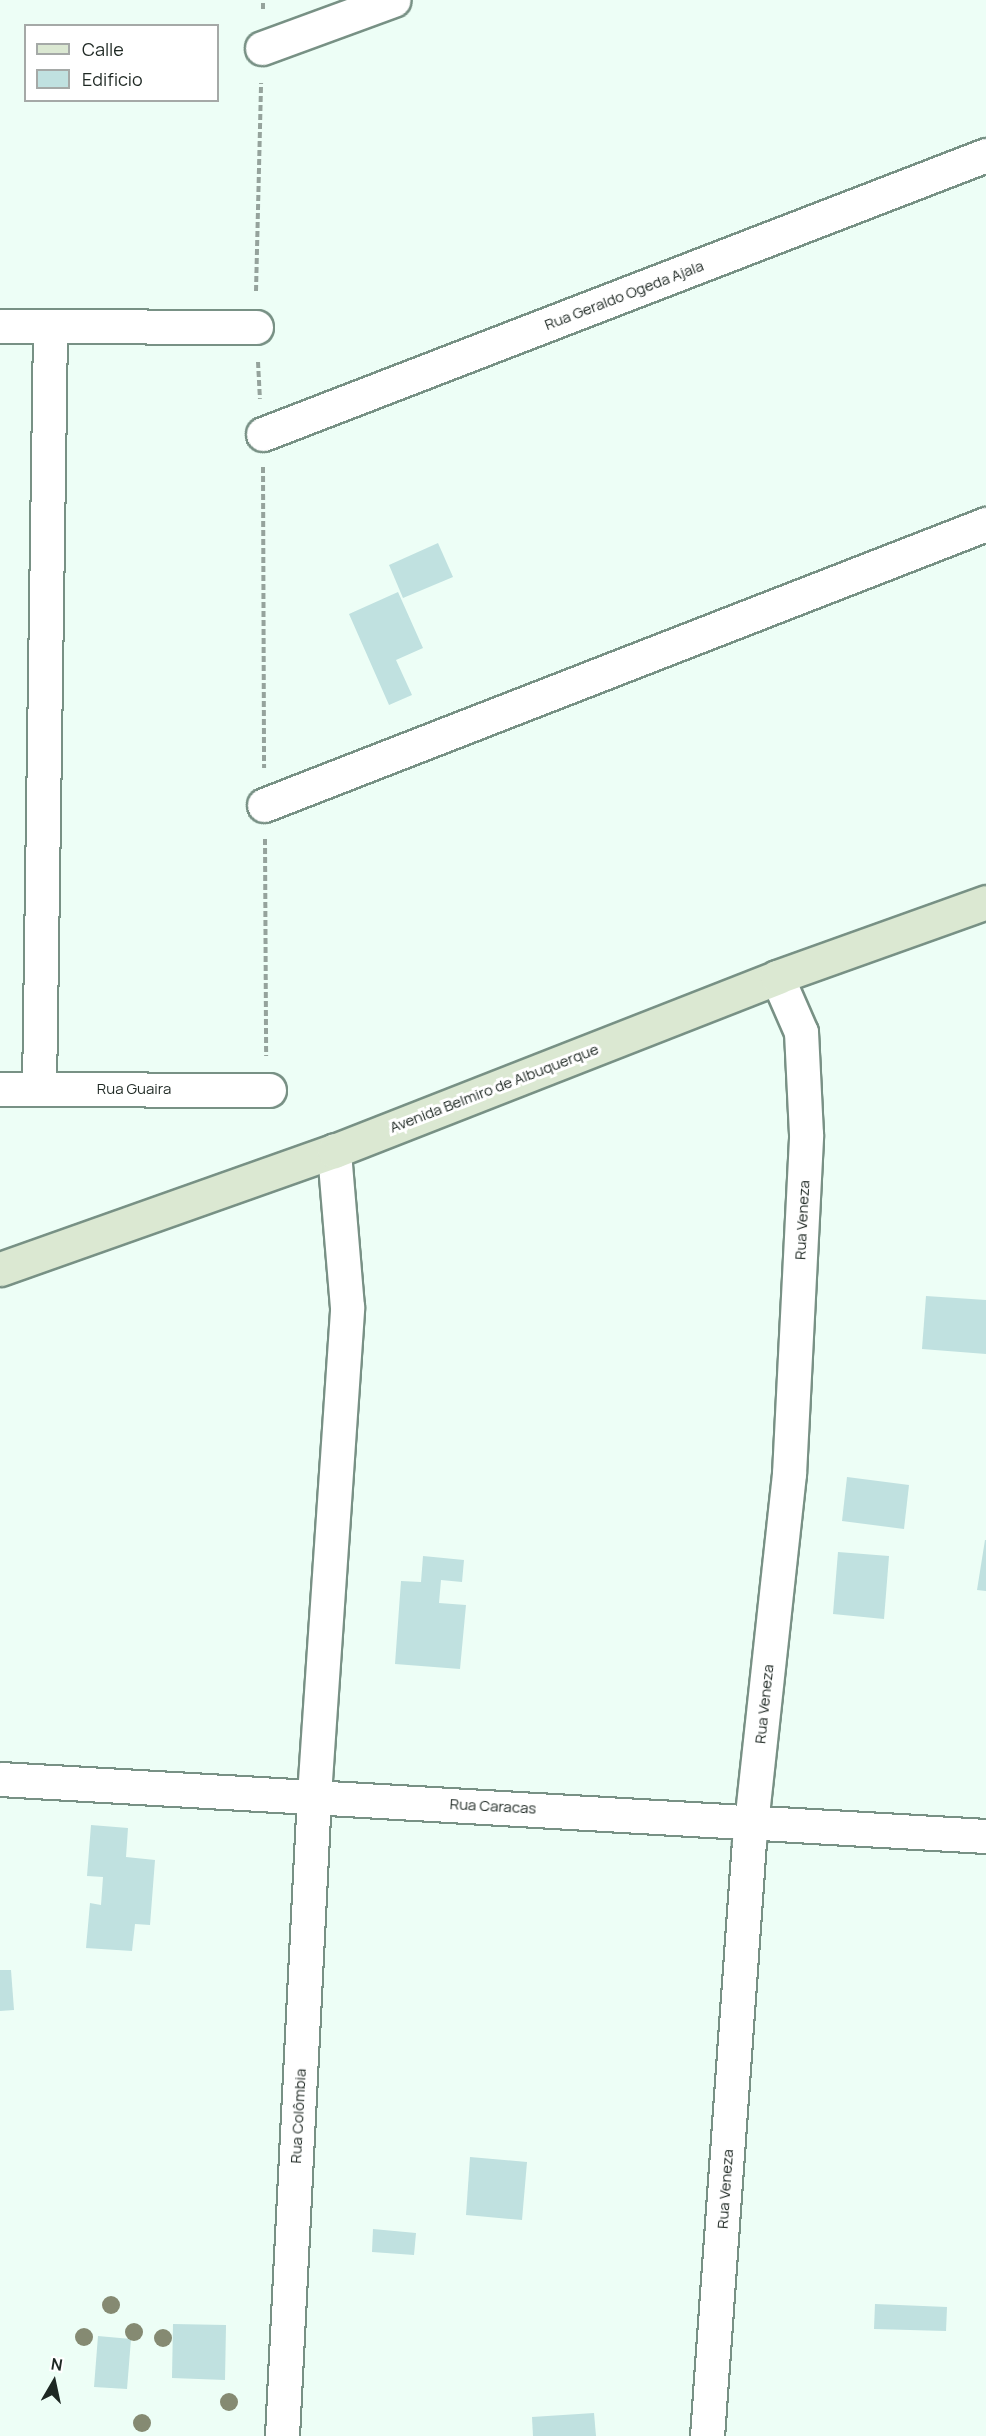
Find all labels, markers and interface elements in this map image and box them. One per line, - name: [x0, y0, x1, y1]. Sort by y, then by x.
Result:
- legend: [24, 24, 219, 102]
- text: Calle: [82, 37, 124, 61]
- text: Edificio: [82, 67, 143, 91]
- street label: Rua Geraldo Ogeda Ajala: [542, 256, 706, 334]
- street label: Avenida Belmiro de Albuquerque: [387, 1040, 601, 1136]
- street label: Rua Guaira: [97, 1080, 171, 1098]
- street label: Rua Veneza: [791, 1180, 813, 1260]
- street label: Rua Veneza: [751, 1663, 777, 1745]
- street label: Rua Caracas: [449, 1795, 537, 1817]
- street label: Rua Colômbia: [287, 2068, 309, 2164]
- street label: Rua Veneza: [713, 2149, 737, 2229]
- north arrow: [24, 2352, 84, 2412]
- text: N: [49, 2352, 64, 2376]

